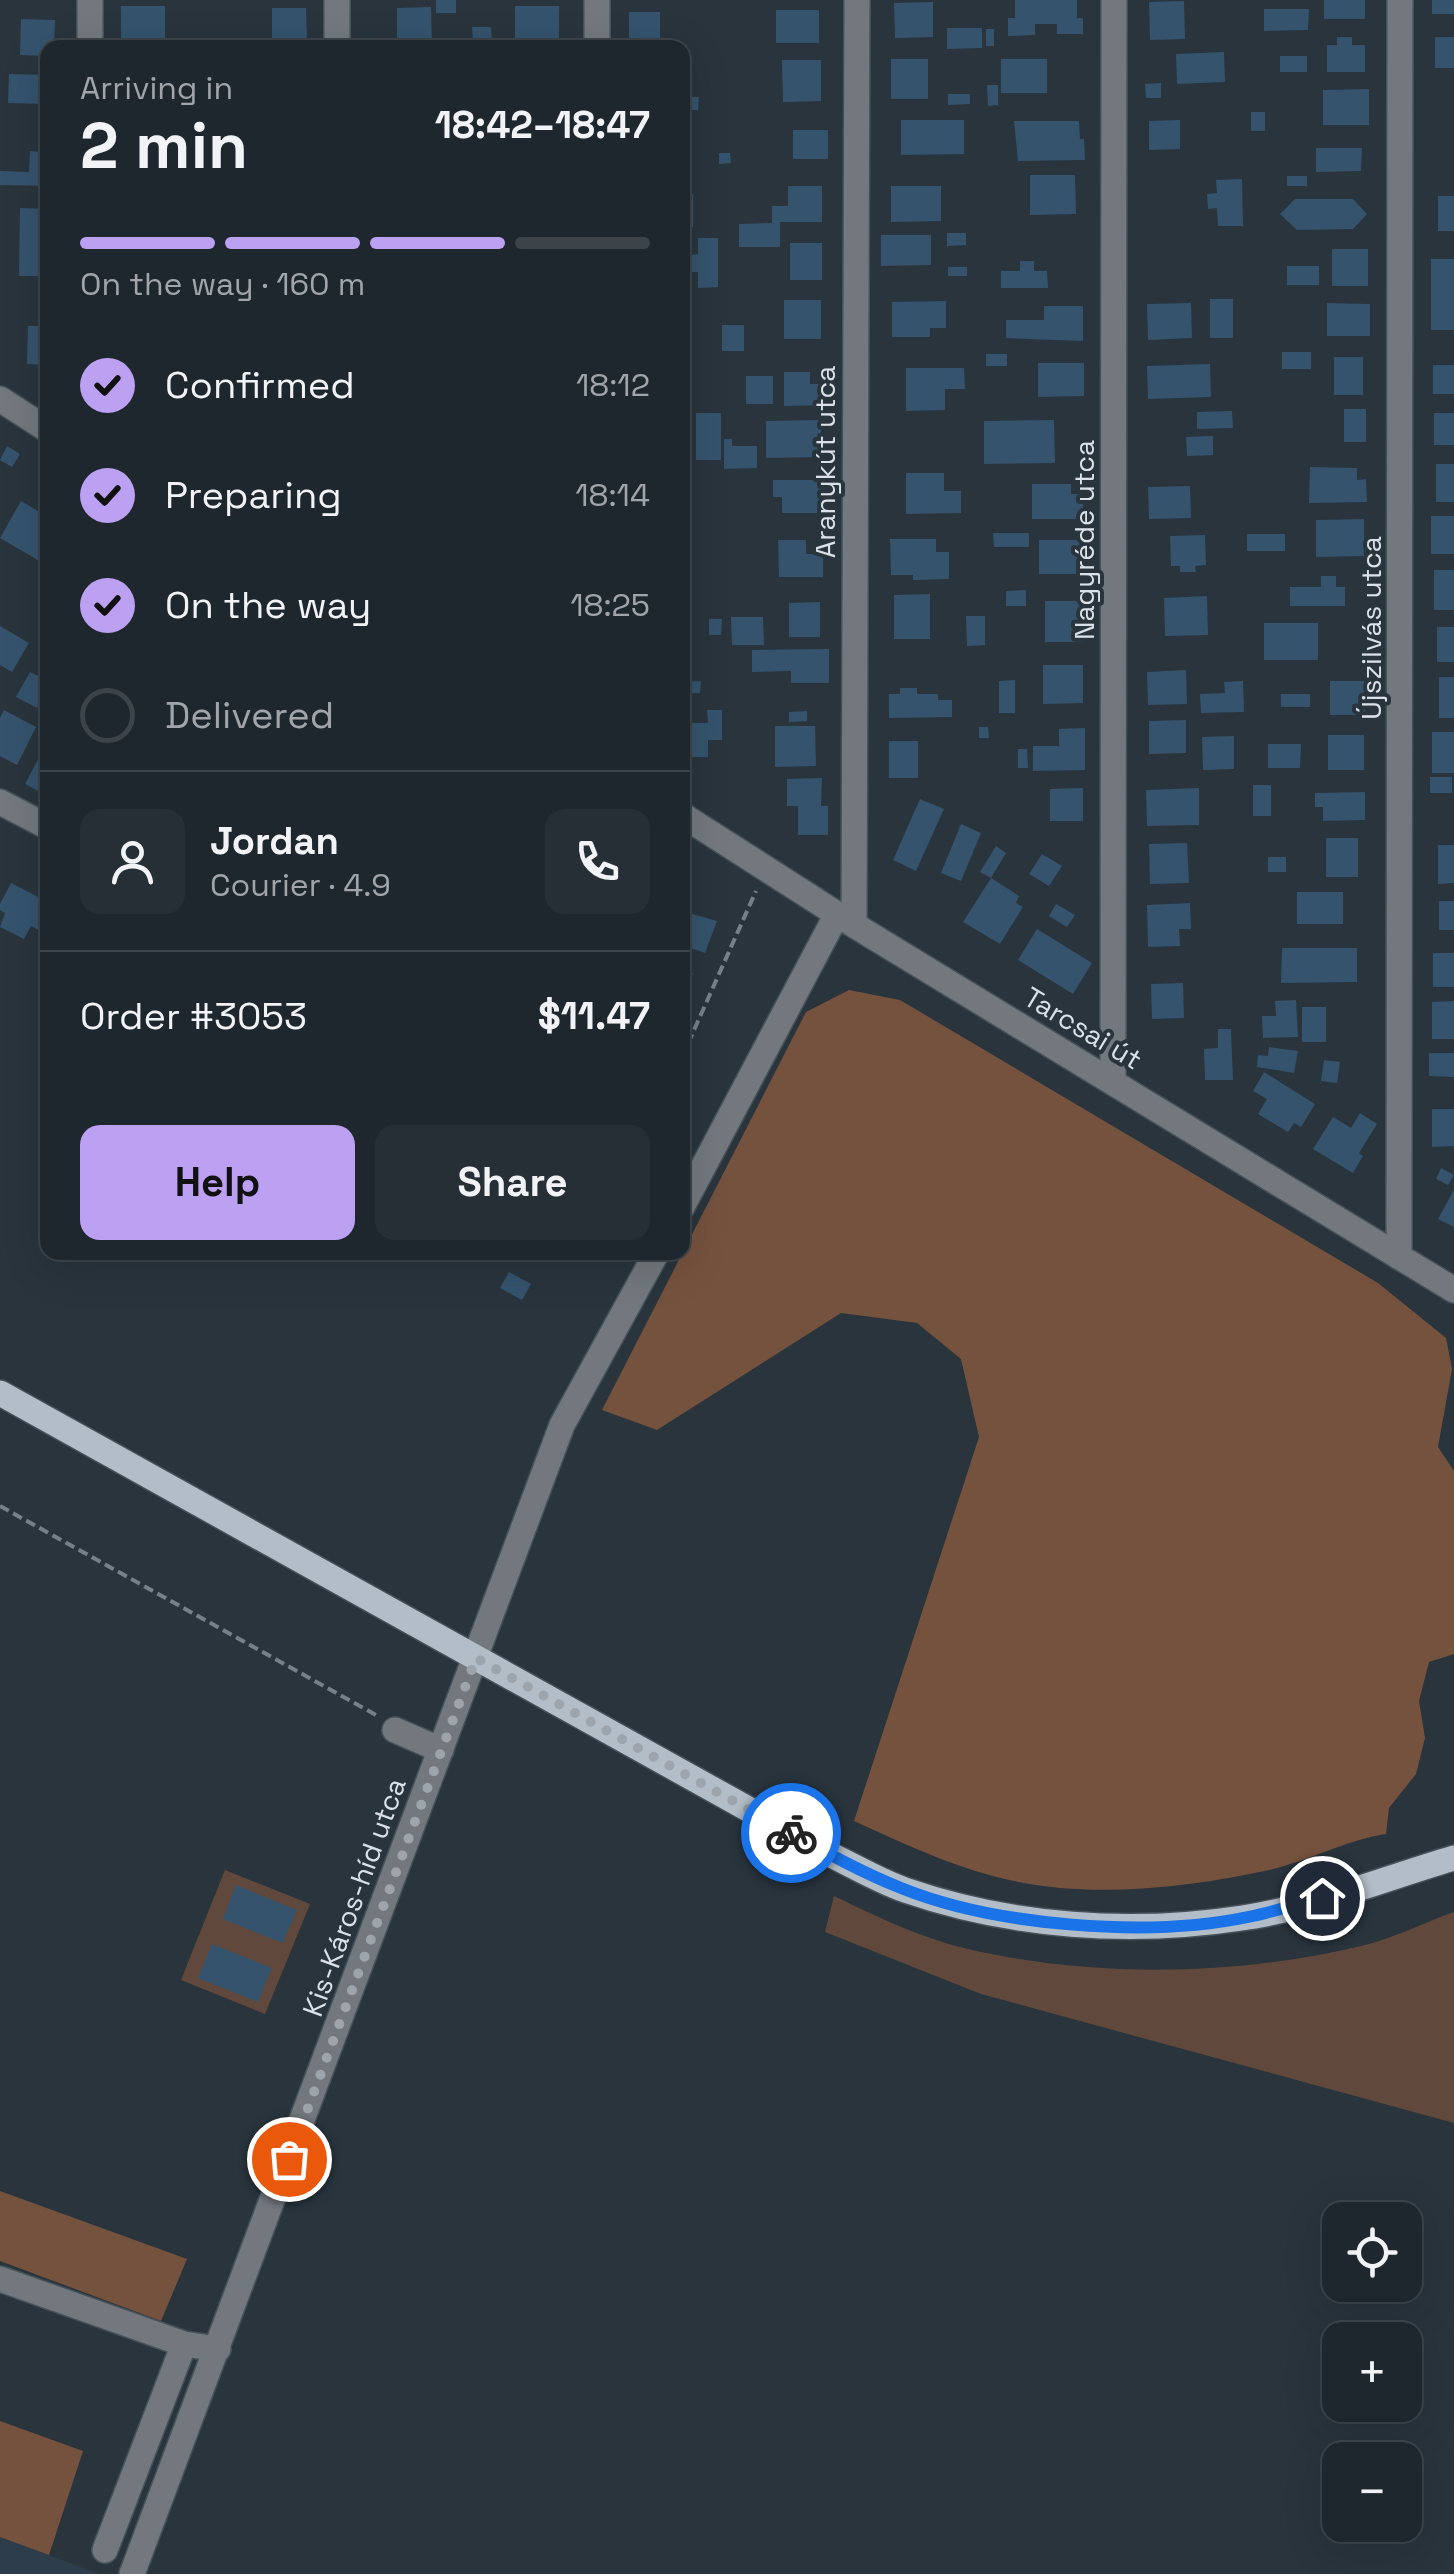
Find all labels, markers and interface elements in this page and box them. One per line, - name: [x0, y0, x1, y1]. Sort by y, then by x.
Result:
- text: Arriving in: [80, 68, 233, 108]
- text: 18:42–18:47: [435, 101, 650, 149]
- text: 2 min: [80, 104, 248, 187]
- text: On the way · 160 m: [80, 264, 365, 304]
- icon: check: [80, 358, 135, 413]
- text: Confirmed: [165, 361, 355, 409]
- text: 18:12: [576, 365, 650, 405]
- street label: Aranykút utca: [807, 366, 843, 558]
- street label: Nagyréde utca: [1066, 440, 1102, 640]
- icon: check: [80, 468, 135, 523]
- text: Preparing: [165, 471, 342, 519]
- text: 18:14: [575, 475, 650, 515]
- street label: Újszilvás utca: [1353, 536, 1389, 720]
- icon: check: [80, 578, 135, 633]
- text: On the way: [165, 581, 371, 629]
- text: 18:25: [570, 585, 650, 625]
- text: Delivered: [165, 691, 334, 739]
- button: person: [80, 809, 185, 914]
- button: phone: [545, 809, 650, 914]
- text: Jordan: [210, 817, 339, 865]
- text: Courier · 4.9: [210, 865, 391, 905]
- street label: Tarcsai út: [1017, 979, 1149, 1077]
- text: Order #3053: [80, 992, 307, 1040]
- text: $11.47: [538, 992, 650, 1040]
- button: Help: [80, 1125, 355, 1240]
- button: Share: [375, 1125, 650, 1240]
- street label: Kis-Káros-híd utca: [294, 1773, 414, 2021]
- courier: [741, 1783, 841, 1883]
- icon: bike: [764, 1806, 819, 1861]
- pin: [1280, 1856, 1365, 1941]
- icon: home: [1295, 1871, 1350, 1926]
- pin: [247, 2117, 332, 2202]
- icon: bag: [262, 2132, 317, 2187]
- map controls: [1322, 2202, 1422, 2542]
- button: locate: [1322, 2202, 1422, 2302]
- button: +: [1322, 2322, 1422, 2422]
- button: −: [1322, 2442, 1422, 2542]

